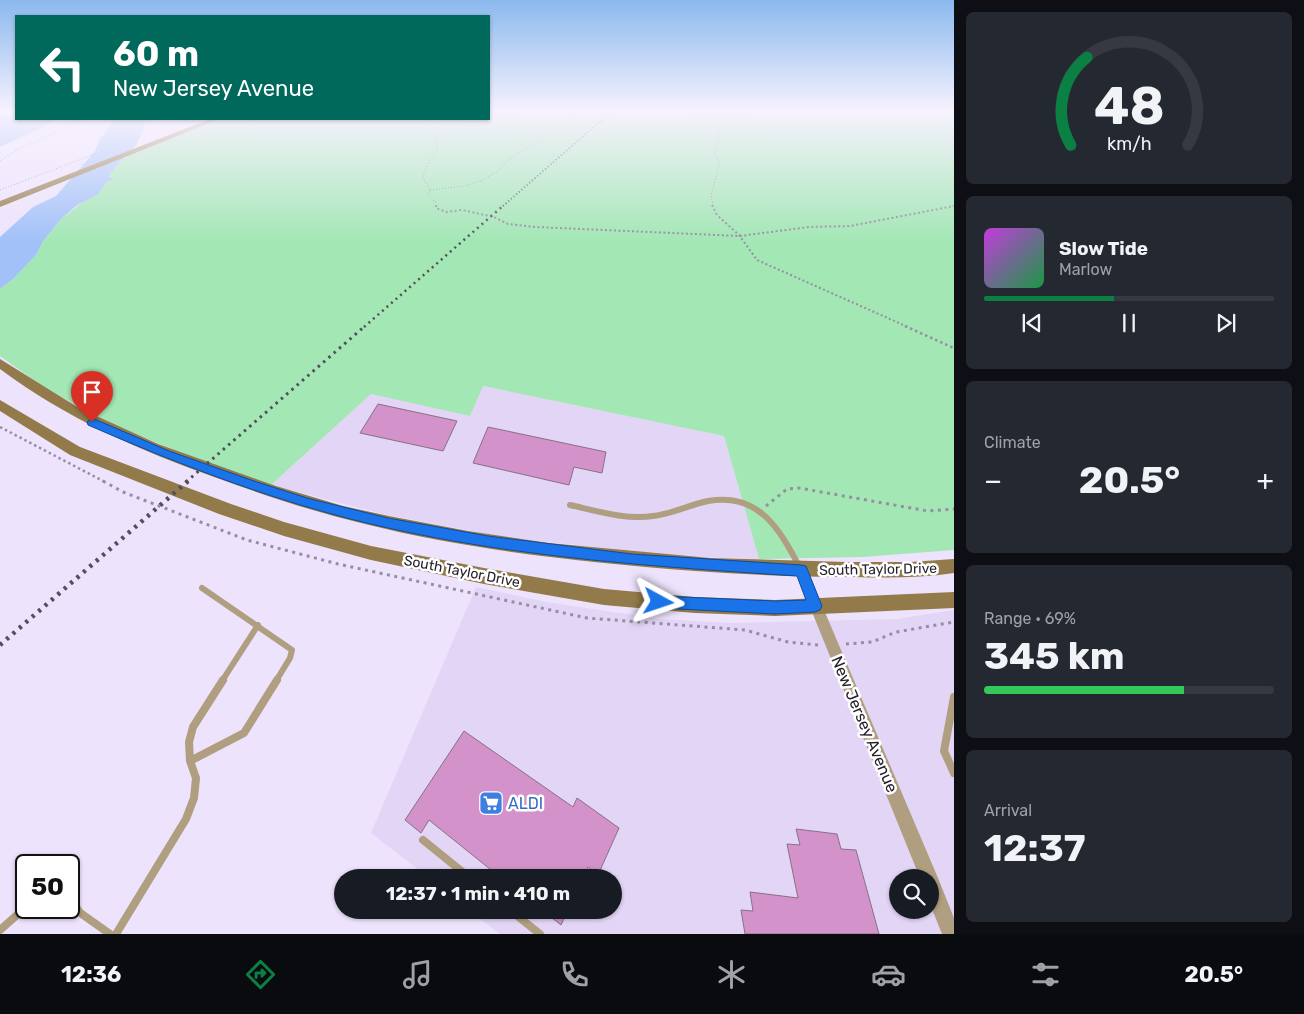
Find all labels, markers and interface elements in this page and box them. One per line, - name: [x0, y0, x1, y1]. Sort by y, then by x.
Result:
- text: 60 m: [113, 33, 199, 75]
- icon: left: [30, 35, 95, 100]
- text: New Jersey Avenue: [113, 75, 314, 102]
- text: 48: [1094, 75, 1164, 137]
- text: km/h: [1107, 133, 1151, 154]
- text: Slow Tide: [1059, 237, 1148, 260]
- text: Marlow: [1059, 260, 1112, 279]
- icon: previous: [1018, 309, 1046, 337]
- icon: pause: [1115, 309, 1143, 337]
- icon: next: [1212, 309, 1240, 337]
- pin: [71, 371, 113, 422]
- icon: arrive: [78, 378, 106, 406]
- text: Climate: [984, 433, 1041, 452]
- text: 20.5°: [1079, 457, 1180, 503]
- text: −: [984, 464, 1002, 497]
- text: +: [1257, 464, 1274, 497]
- street label: South Taylor Drive: [402, 552, 522, 591]
- street label: South Taylor Drive: [819, 560, 937, 579]
- position arrow: [632, 575, 684, 627]
- text: Range · 69%: [984, 609, 1076, 628]
- text: 345 km: [984, 633, 1125, 679]
- street label: New Jersey Avenue: [827, 653, 902, 795]
- supermarket icon: ALDI: [478, 790, 504, 816]
- place label: ALDI: [508, 794, 543, 813]
- text: Arrival: [984, 801, 1032, 820]
- text: 12:37: [984, 825, 1086, 871]
- speed limit sign: 50: [15, 854, 80, 919]
- map controls: [889, 869, 939, 919]
- button: search: [889, 869, 939, 919]
- text: 12:37 · 1 min · 410 m: [386, 882, 570, 905]
- icon: directions: [243, 957, 278, 992]
- icon: music: [400, 957, 435, 992]
- icon: phone: [557, 957, 592, 992]
- icon: climate: [714, 957, 749, 992]
- icon: car: [871, 957, 906, 992]
- icon: filters: [1028, 957, 1063, 992]
- text: 12:36: [61, 961, 121, 988]
- text: 20.5°: [1184, 961, 1243, 988]

